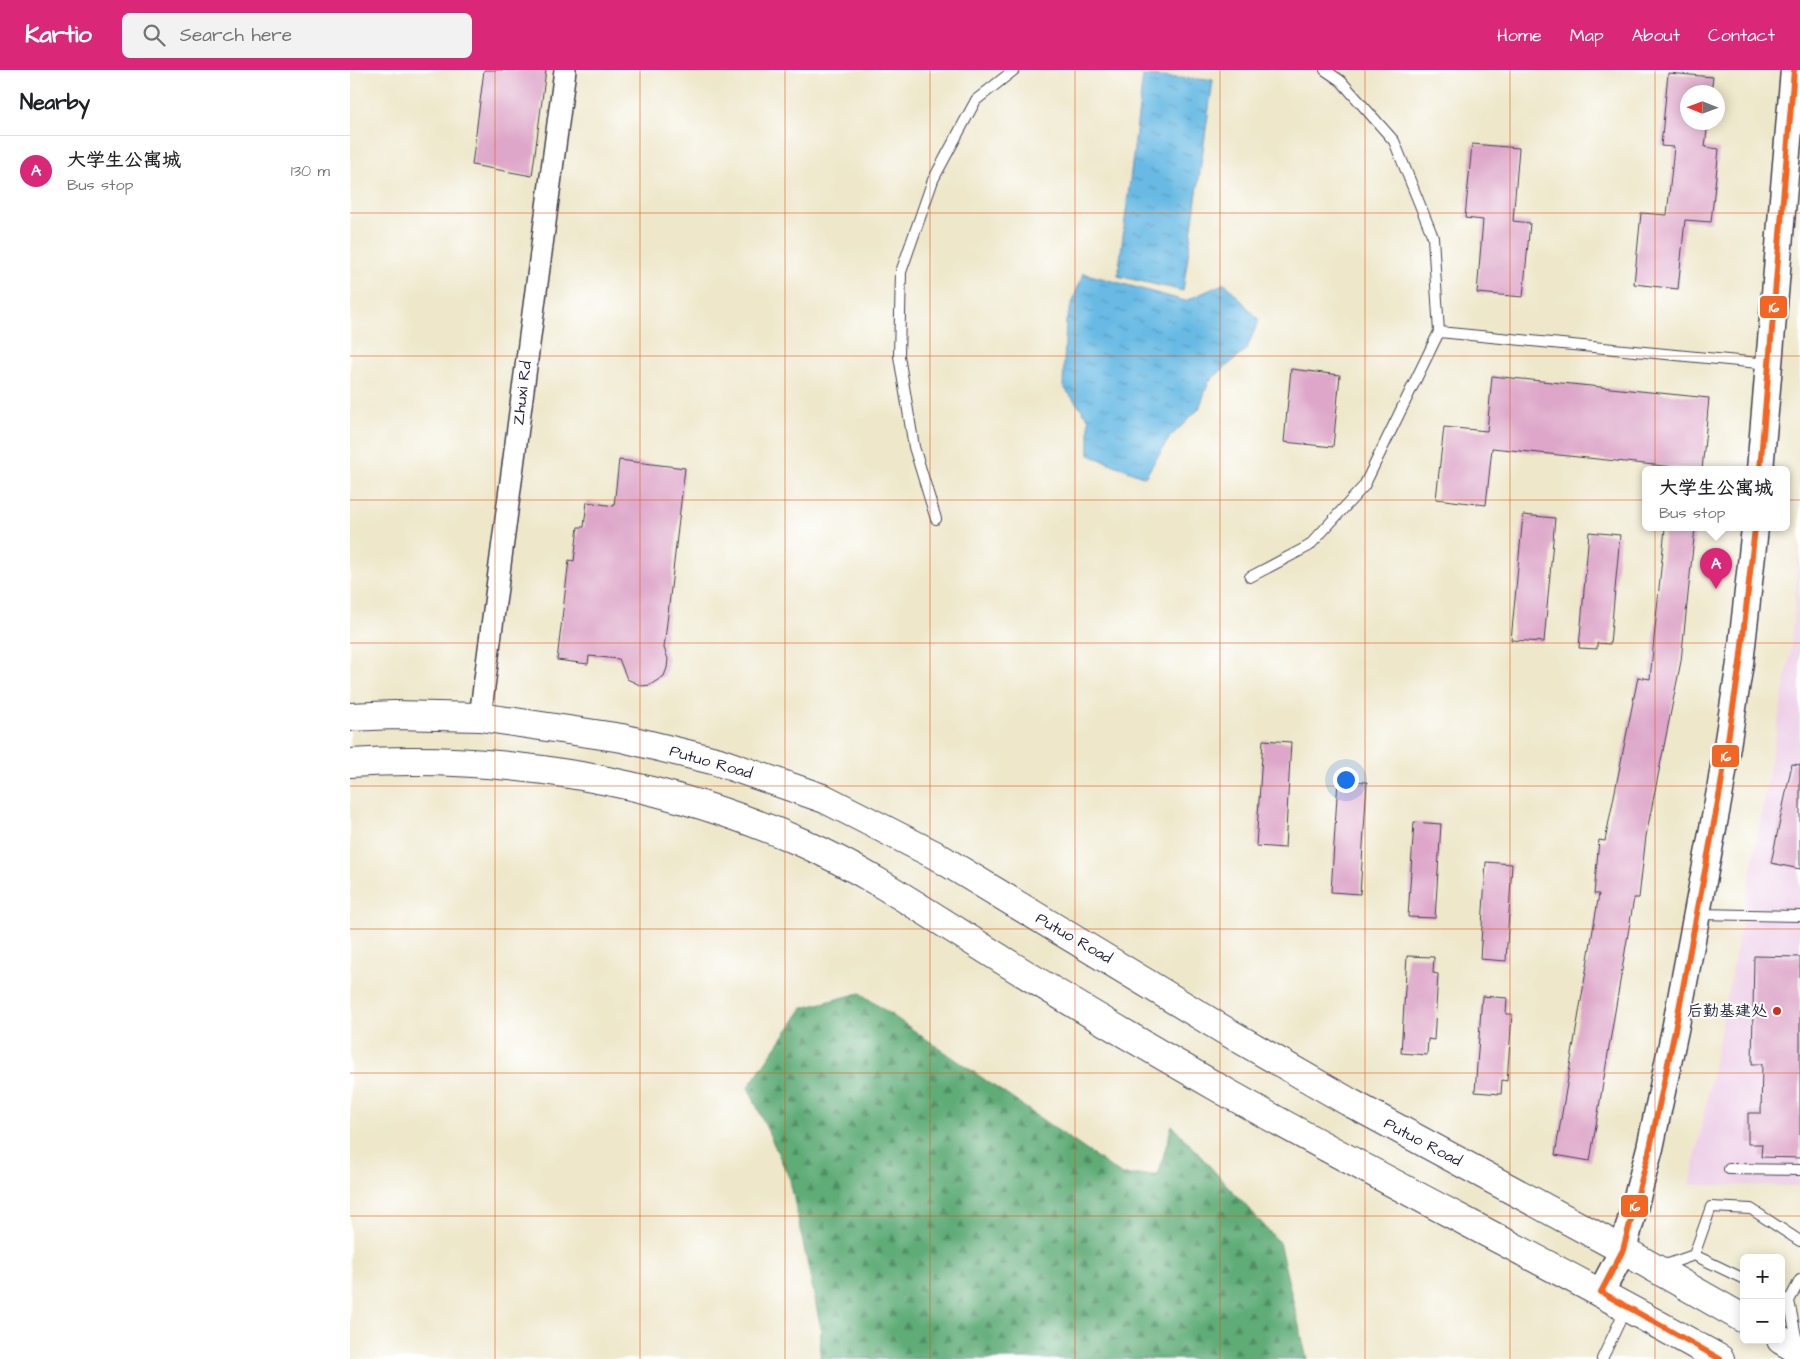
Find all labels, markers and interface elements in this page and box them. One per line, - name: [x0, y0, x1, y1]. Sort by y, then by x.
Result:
- search box: [122, 13, 472, 58]
- text: Kartio: [25, 18, 92, 52]
- icon: search: [140, 21, 168, 49]
- text: Search here: [180, 22, 292, 49]
- text: Home: [1497, 23, 1542, 48]
- text: Map: [1570, 23, 1604, 48]
- text: About: [1632, 23, 1680, 48]
- text: Contact: [1708, 23, 1775, 48]
- north arrow: [1680, 85, 1725, 130]
- text: Nearby: [20, 88, 90, 117]
- text: 大学生公寓城: [67, 147, 181, 174]
- text: A: [31, 160, 41, 182]
- text: 130 m: [291, 160, 330, 182]
- text: Bus stop: [67, 174, 133, 196]
- line badge: 16: [1759, 295, 1788, 319]
- text: 16: [1769, 298, 1780, 318]
- street label: Zhuxi Rd: [507, 360, 537, 426]
- popup: [1642, 466, 1790, 531]
- text: 大学生公寓城: [1659, 475, 1773, 502]
- text: Bus stop: [1659, 502, 1725, 524]
- pin: A: [1700, 548, 1732, 589]
- street label: Putuo Road: [667, 740, 755, 784]
- line badge: 16: [1711, 744, 1740, 768]
- text: 16: [1721, 747, 1732, 767]
- your location: [1333, 767, 1359, 793]
- street label: Putuo Road: [1032, 907, 1116, 969]
- place label: 后勤基建处: [1687, 1000, 1768, 1022]
- marker: 后勤基建处: [1771, 1005, 1783, 1017]
- street label: Putuo Road: [1380, 1112, 1466, 1172]
- line badge: 16: [1620, 1194, 1649, 1218]
- text: 16: [1630, 1197, 1641, 1217]
- map controls: [1740, 1254, 1785, 1344]
- button: +: [1740, 1254, 1785, 1299]
- button: −: [1740, 1299, 1785, 1344]

